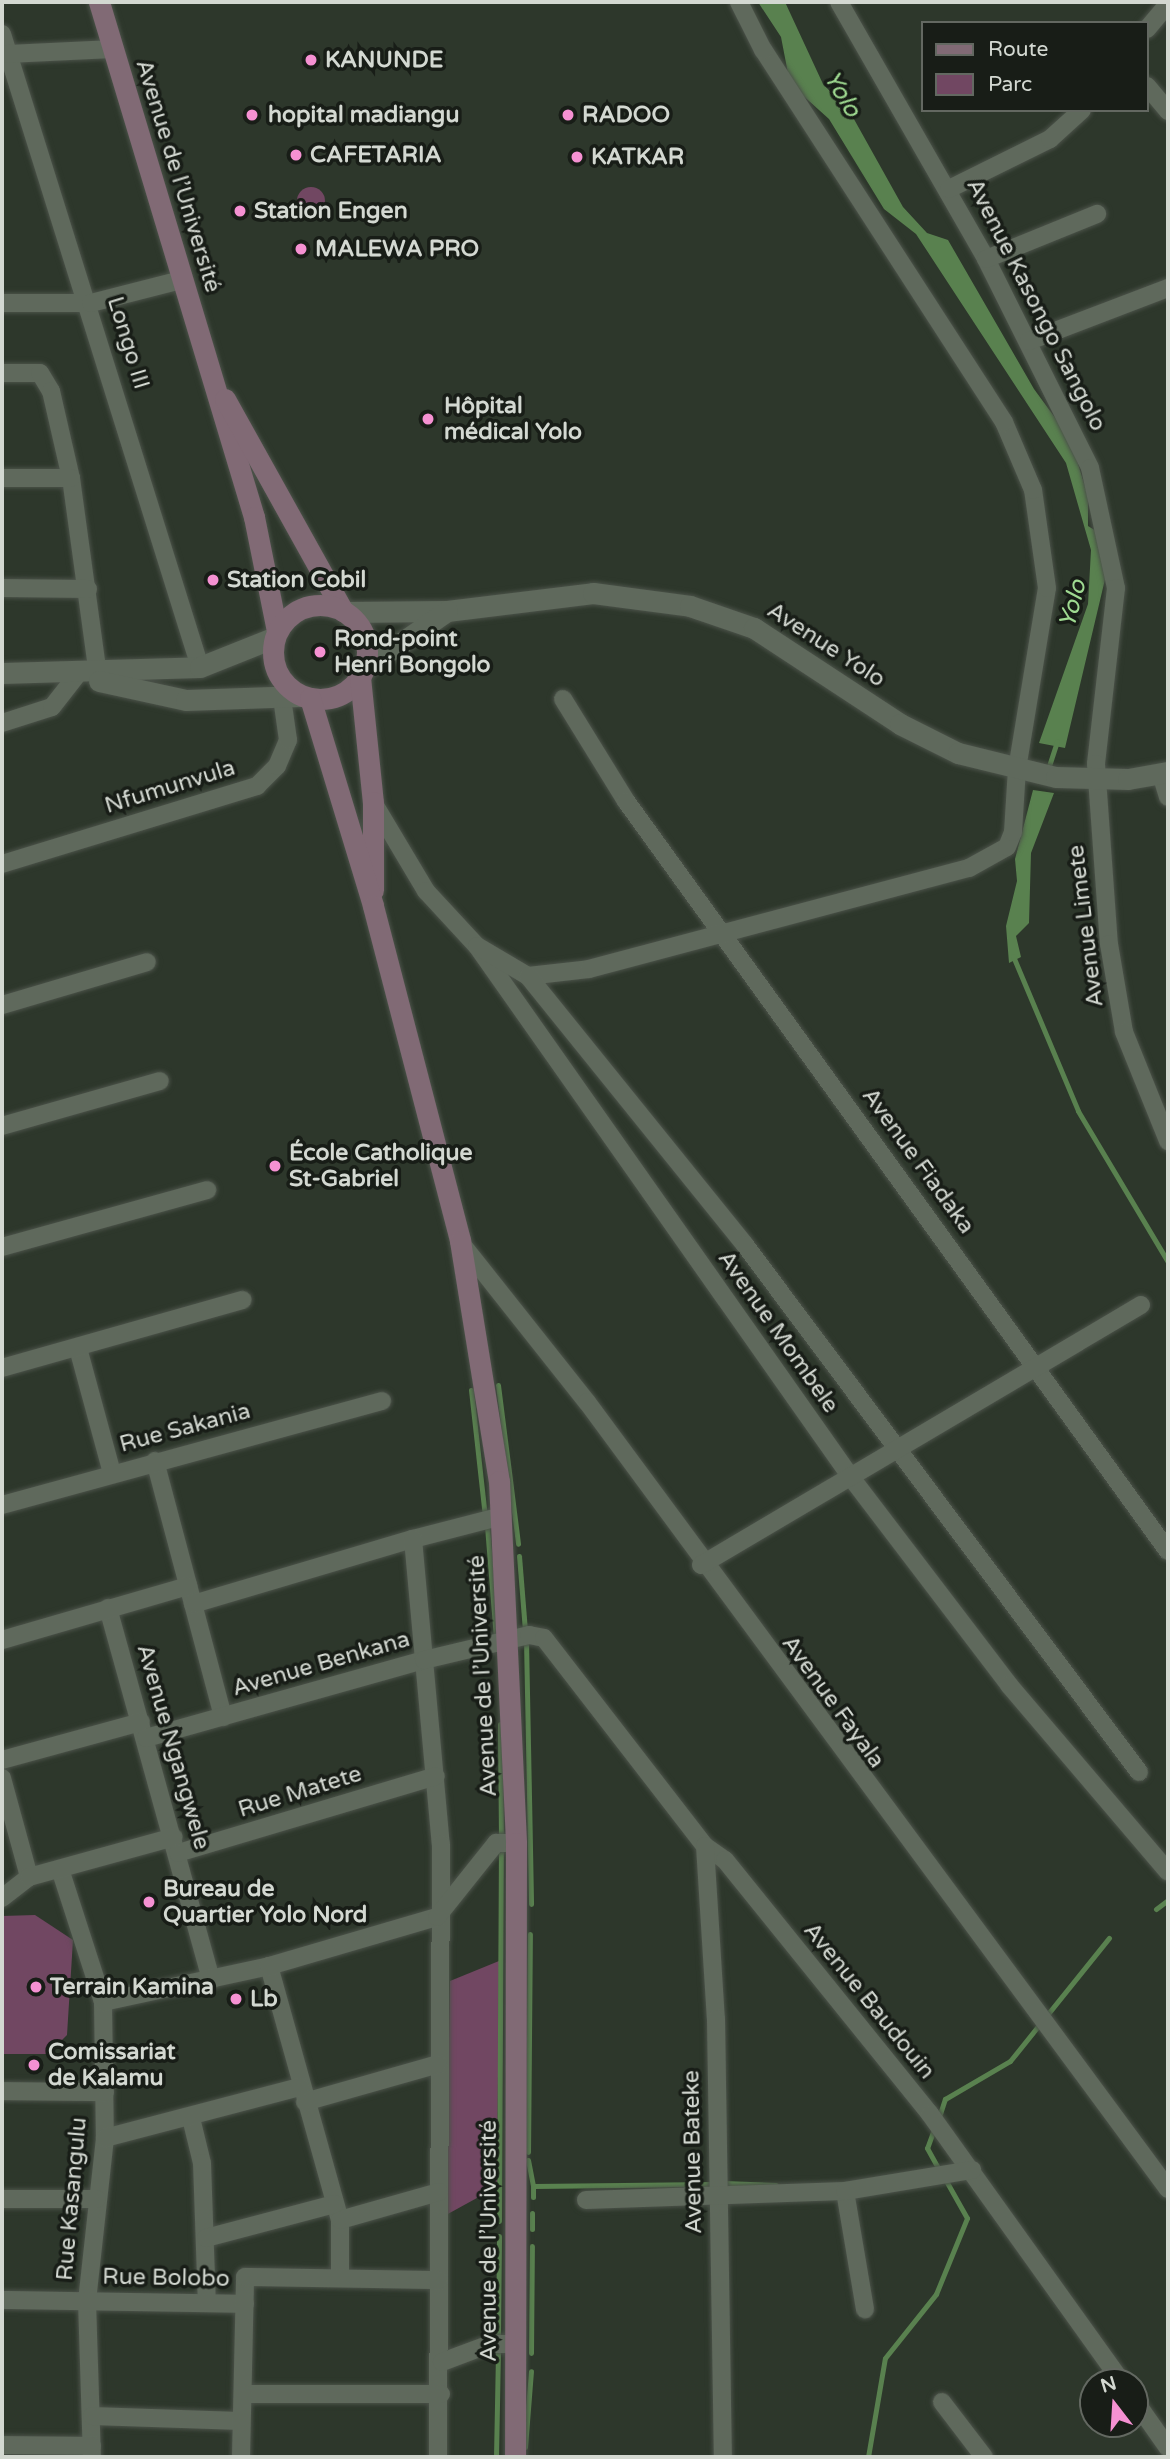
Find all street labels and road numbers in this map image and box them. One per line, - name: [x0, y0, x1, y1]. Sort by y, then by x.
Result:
- street label: Avenue de l’Université: [129, 56, 227, 296]
- street label: Avenue Kasongo Sangolo: [960, 174, 1112, 436]
- street label: Longo III: [101, 293, 155, 393]
- street label: Avenue Yolo: [762, 597, 890, 693]
- street label: Nfumunvula: [101, 754, 239, 820]
- street label: Avenue Limete: [1062, 843, 1110, 1009]
- street label: Avenue Fiadaka: [856, 1083, 980, 1239]
- street label: Avenue Mombele: [712, 1246, 844, 1418]
- street label: Rue Sakania: [117, 1397, 253, 1459]
- street label: Avenue de l’Université: [463, 1554, 503, 1798]
- street label: Avenue Benkana: [229, 1625, 413, 1703]
- street label: Avenue Fayala: [776, 1630, 890, 1774]
- street label: Avenue Ngangwele: [130, 1641, 216, 1853]
- street label: Rue Matete: [235, 1760, 365, 1824]
- street label: Avenue Baudouin: [797, 1917, 941, 2085]
- street label: Avenue Bateke: [678, 2070, 708, 2234]
- street label: Rue Kasangulu: [51, 2116, 93, 2282]
- street label: Avenue de l’Université: [475, 2120, 503, 2362]
- street label: Rue Bolobo: [102, 2263, 230, 2293]

